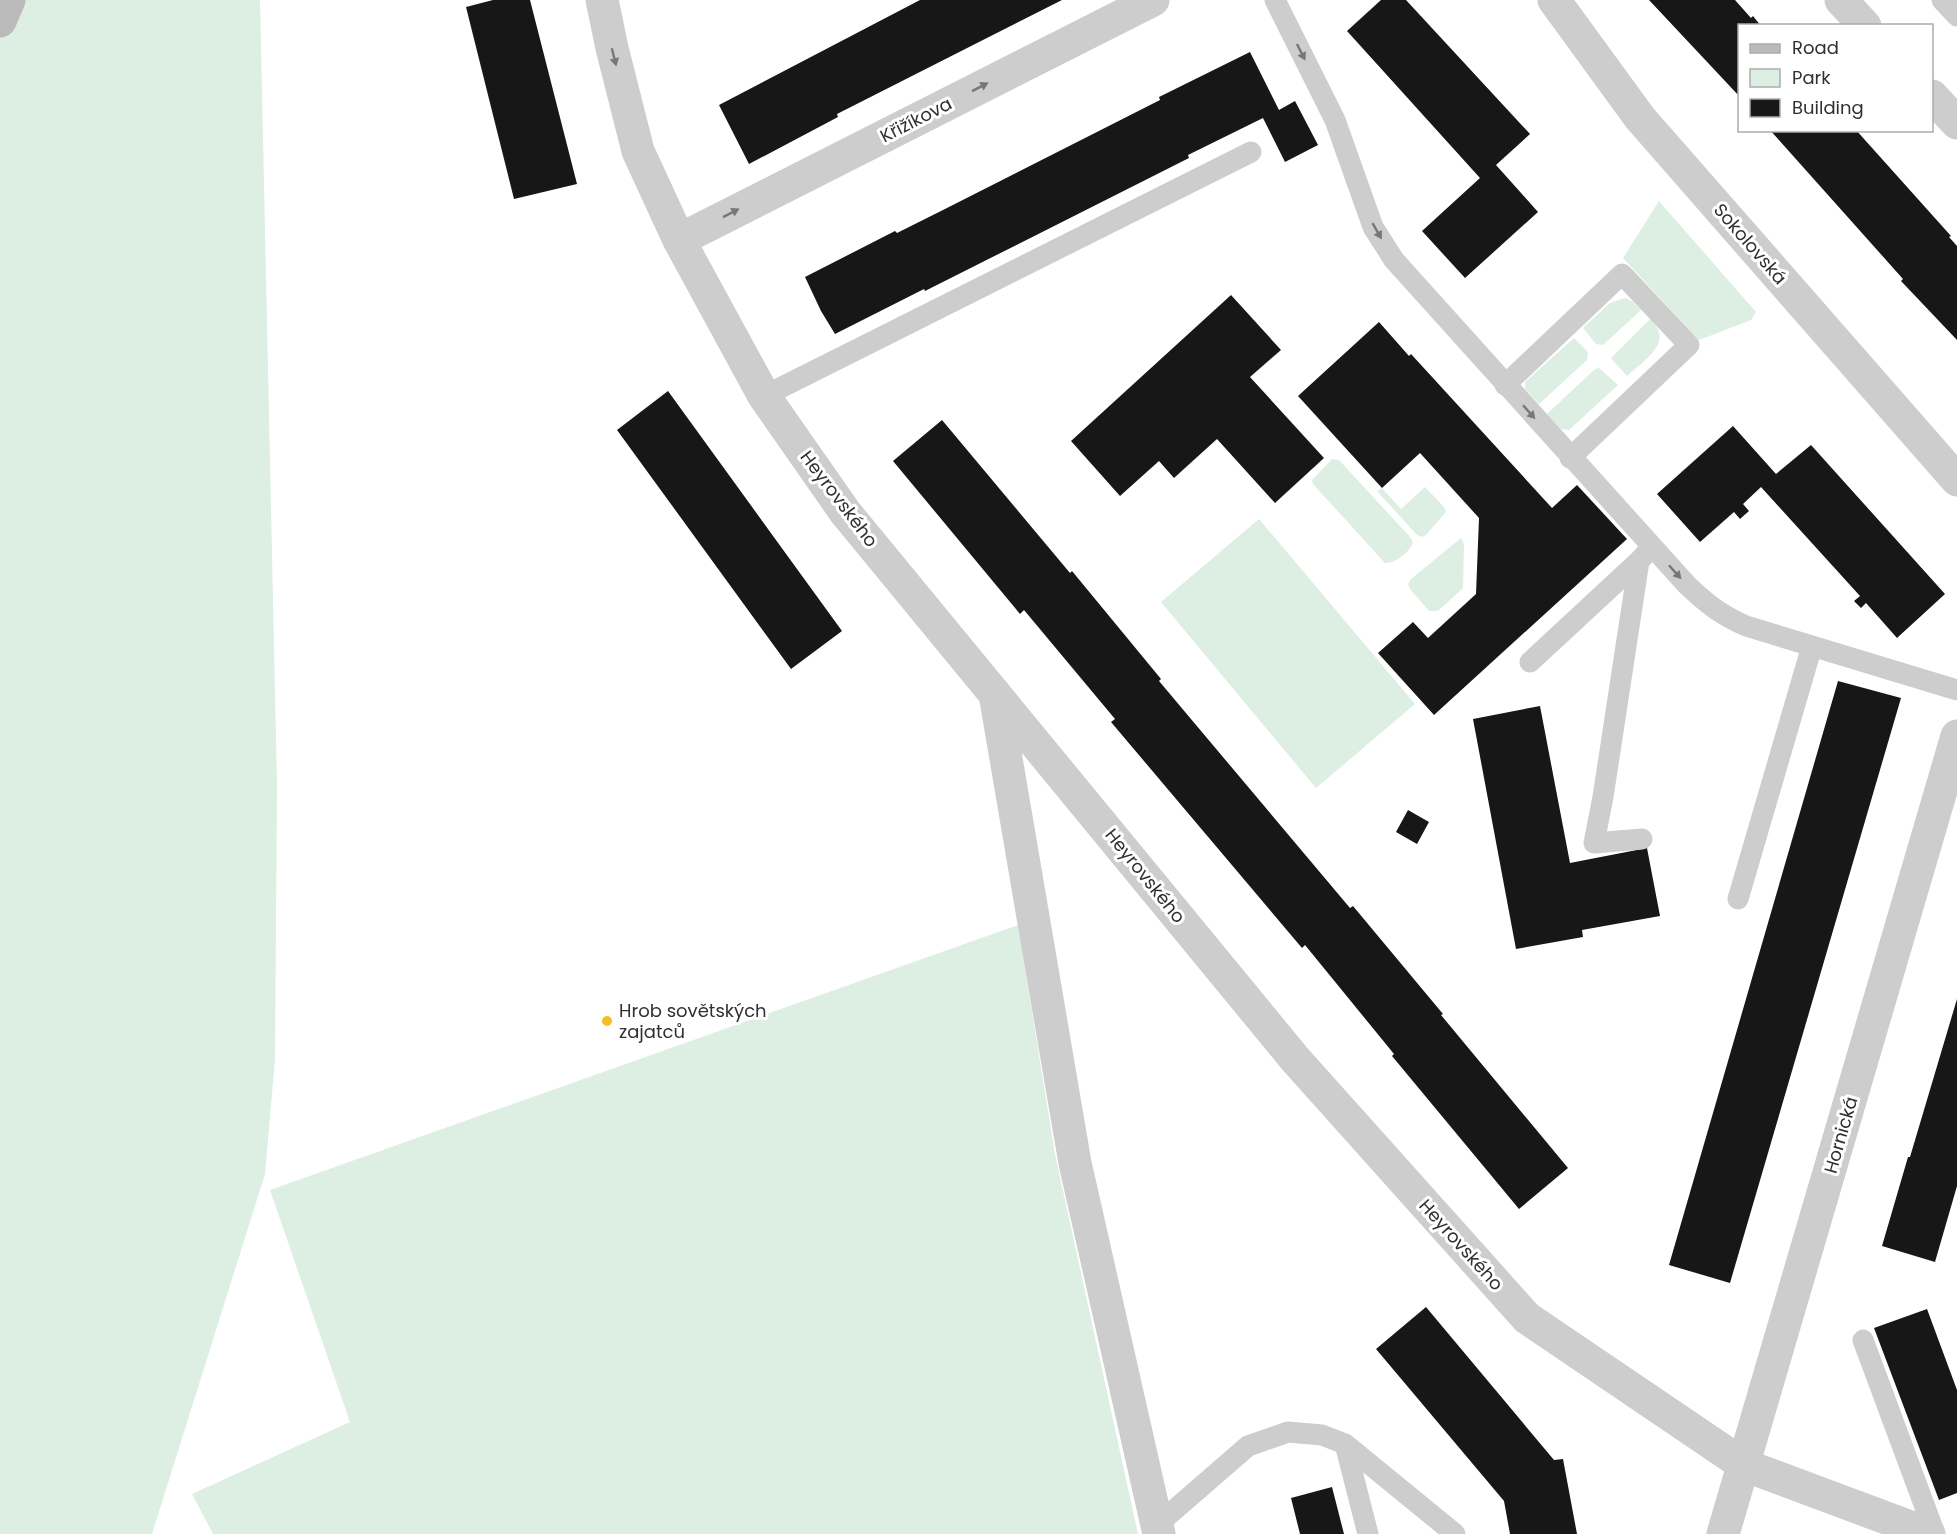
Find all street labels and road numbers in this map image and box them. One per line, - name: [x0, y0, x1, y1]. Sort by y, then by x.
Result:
- street label: Křižíkova: [876, 91, 956, 148]
- street label: Sokolovská: [1708, 198, 1793, 290]
- street label: Heyrovského: [795, 445, 884, 552]
- street label: Heyrovského: [1100, 823, 1191, 928]
- street label: Hornická: [1818, 1093, 1863, 1176]
- street label: Heyrovského: [1414, 1194, 1509, 1296]

